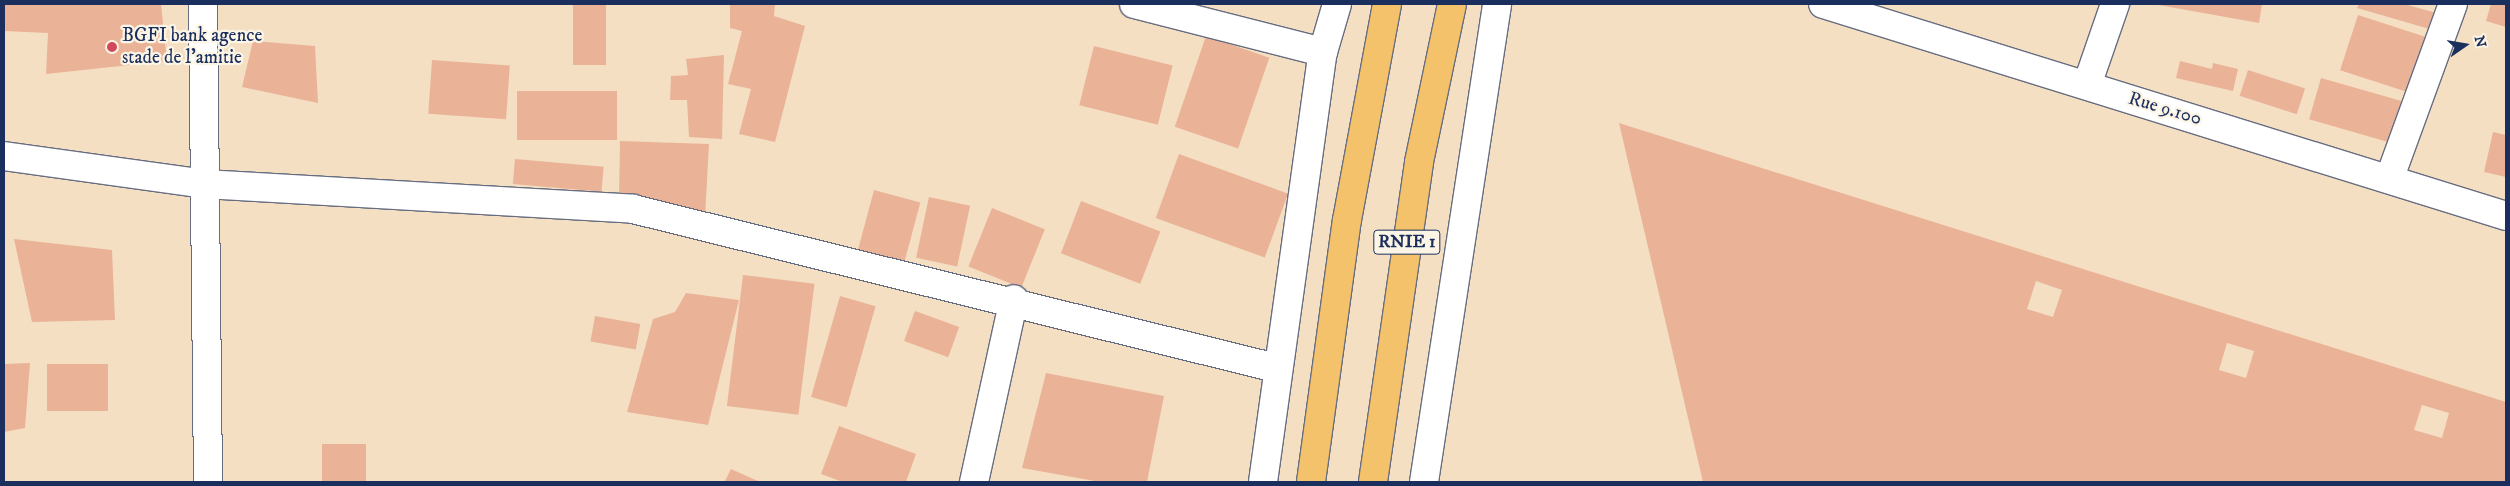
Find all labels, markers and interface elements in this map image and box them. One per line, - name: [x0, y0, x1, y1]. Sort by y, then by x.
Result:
- north arrow: [2440, 20, 2490, 70]
- place label: BGFI bank agence stade de l'amitie: [122, 25, 262, 69]
- text: N: [2470, 34, 2490, 49]
- marker: BGFI bank agence stade de l'amitie: [106, 41, 118, 53]
- street label: Rue 9.100: [2126, 87, 2204, 131]
- road number: RNIE 1: [1373, 226, 1441, 258]

